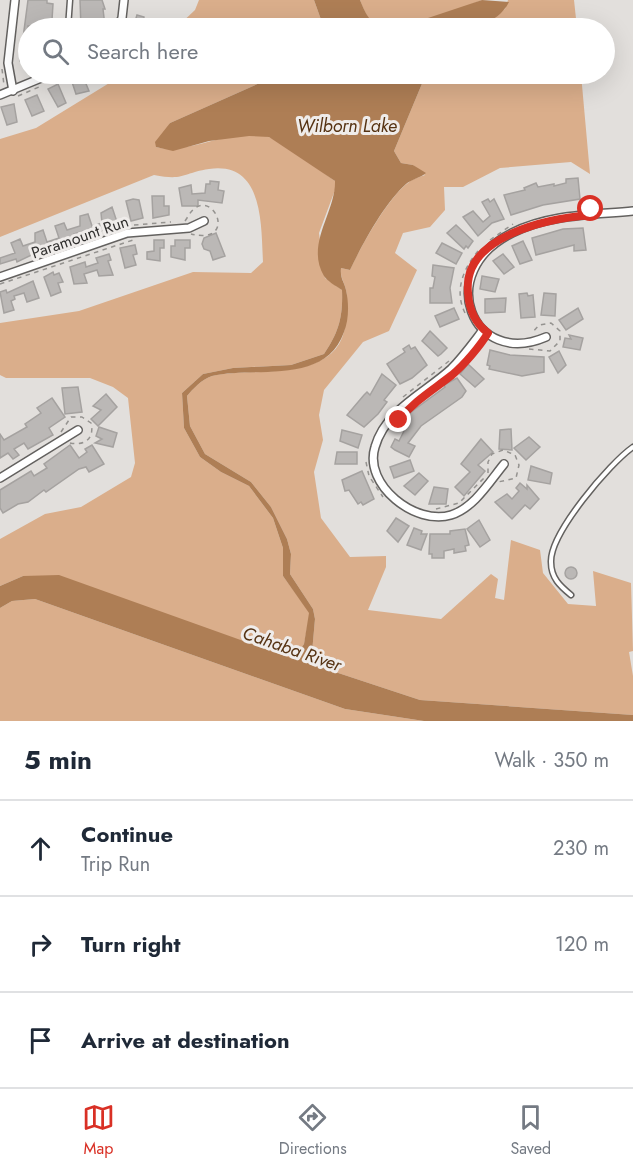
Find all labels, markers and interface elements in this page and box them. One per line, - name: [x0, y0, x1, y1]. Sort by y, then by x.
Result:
- search box: [18, 18, 615, 84]
- icon: search: [39, 35, 72, 68]
- text: Search here: [87, 35, 198, 67]
- water label: Wilborn Lake: [297, 113, 397, 139]
- route start: [577, 195, 603, 221]
- street label: Paramount Run: [28, 210, 132, 264]
- route end: [385, 406, 411, 432]
- water label: Cahaba River: [239, 620, 346, 678]
- text: 5 min: [24, 741, 92, 779]
- text: Walk · 350 m: [494, 746, 609, 775]
- text: Continue: [81, 818, 173, 850]
- icon: ahead: [24, 832, 57, 865]
- text: 230 m: [553, 834, 609, 863]
- text: Trip Run: [81, 850, 150, 879]
- icon: right: [24, 928, 57, 961]
- text: Turn right: [81, 928, 181, 960]
- text: 120 m: [555, 930, 609, 959]
- icon: arrive: [24, 1024, 57, 1057]
- text: Arrive at destination: [81, 1024, 290, 1056]
- tab: Map: [82, 1101, 115, 1160]
- tab: Directions: [279, 1101, 347, 1160]
- tab: Saved: [510, 1101, 551, 1160]

